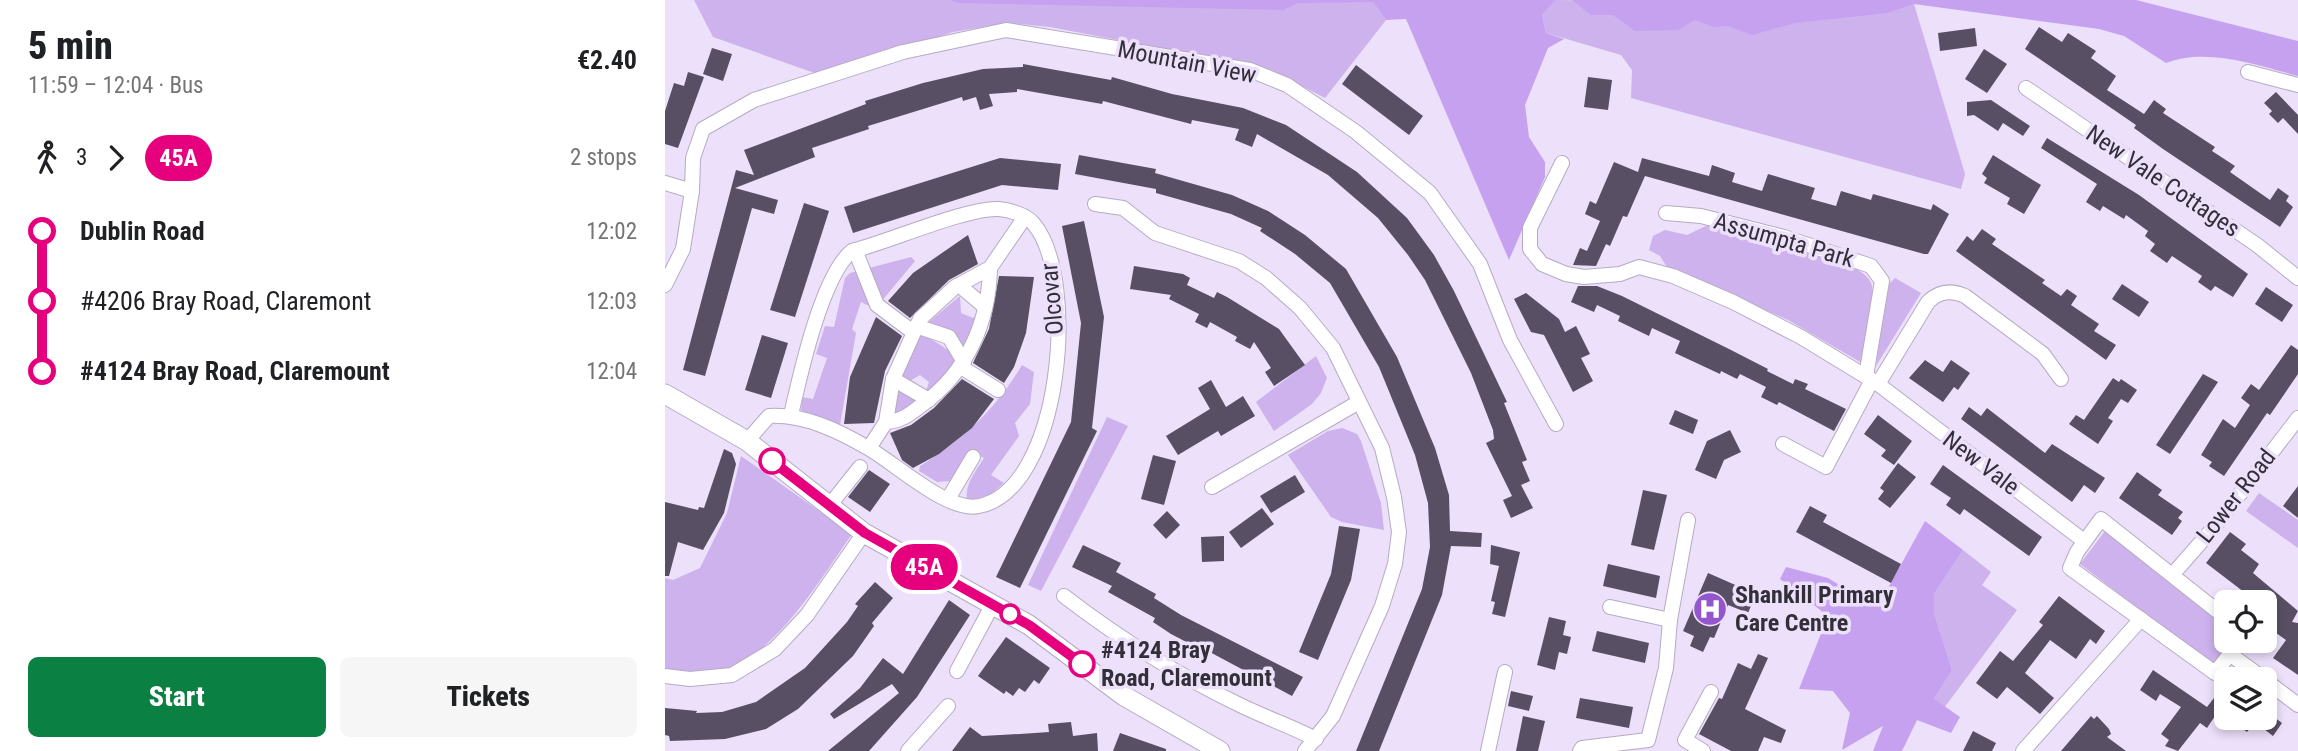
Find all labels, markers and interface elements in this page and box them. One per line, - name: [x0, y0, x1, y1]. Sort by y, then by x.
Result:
- text: 5 min: [28, 24, 113, 68]
- street label: Mountain View: [1115, 35, 1259, 89]
- text: €2.40: [577, 45, 637, 75]
- text: 11:59 – 12:04 · Bus: [28, 72, 204, 99]
- street label: New Vale Cottages: [2081, 119, 2245, 243]
- icon: walk: [28, 139, 66, 177]
- icon: forward: [97, 139, 135, 177]
- text: 3: [76, 144, 87, 171]
- text: 45A: [159, 144, 198, 172]
- text: 2 stops: [570, 144, 637, 171]
- street label: Assumpta Park: [1711, 207, 1857, 273]
- text: Dublin Road: [80, 216, 205, 246]
- text: 12:02: [586, 218, 637, 245]
- street label: Olcovar: [1035, 262, 1069, 336]
- text: #4206 Bray Road, Claremont: [80, 286, 371, 316]
- text: 12:03: [586, 288, 637, 315]
- text: #4124 Bray Road, Claremount: [80, 356, 390, 386]
- text: 12:04: [586, 358, 637, 385]
- street label: New Vale: [1937, 425, 2025, 501]
- street label: Lower Road: [2191, 444, 2281, 548]
- unlabelled marker: [759, 448, 785, 474]
- line badge: 45A: [884, 544, 964, 590]
- text: 45A: [905, 553, 943, 581]
- place label: Shankill Primary Care Centre: [1735, 581, 1894, 637]
- hospital icon: Shankill Primary Care Centre: [1691, 590, 1729, 628]
- map controls: [2214, 590, 2277, 730]
- button: locate: [2214, 590, 2277, 653]
- unlabelled marker: [1000, 604, 1020, 624]
- place label: #4124 Bray Road, Claremount: [1101, 636, 1272, 692]
- marker: #4124 Bray Road, Claremount: [1069, 651, 1095, 677]
- button: Start: [28, 657, 326, 737]
- button: Tickets: [340, 657, 637, 737]
- button: layers: [2214, 667, 2277, 730]

